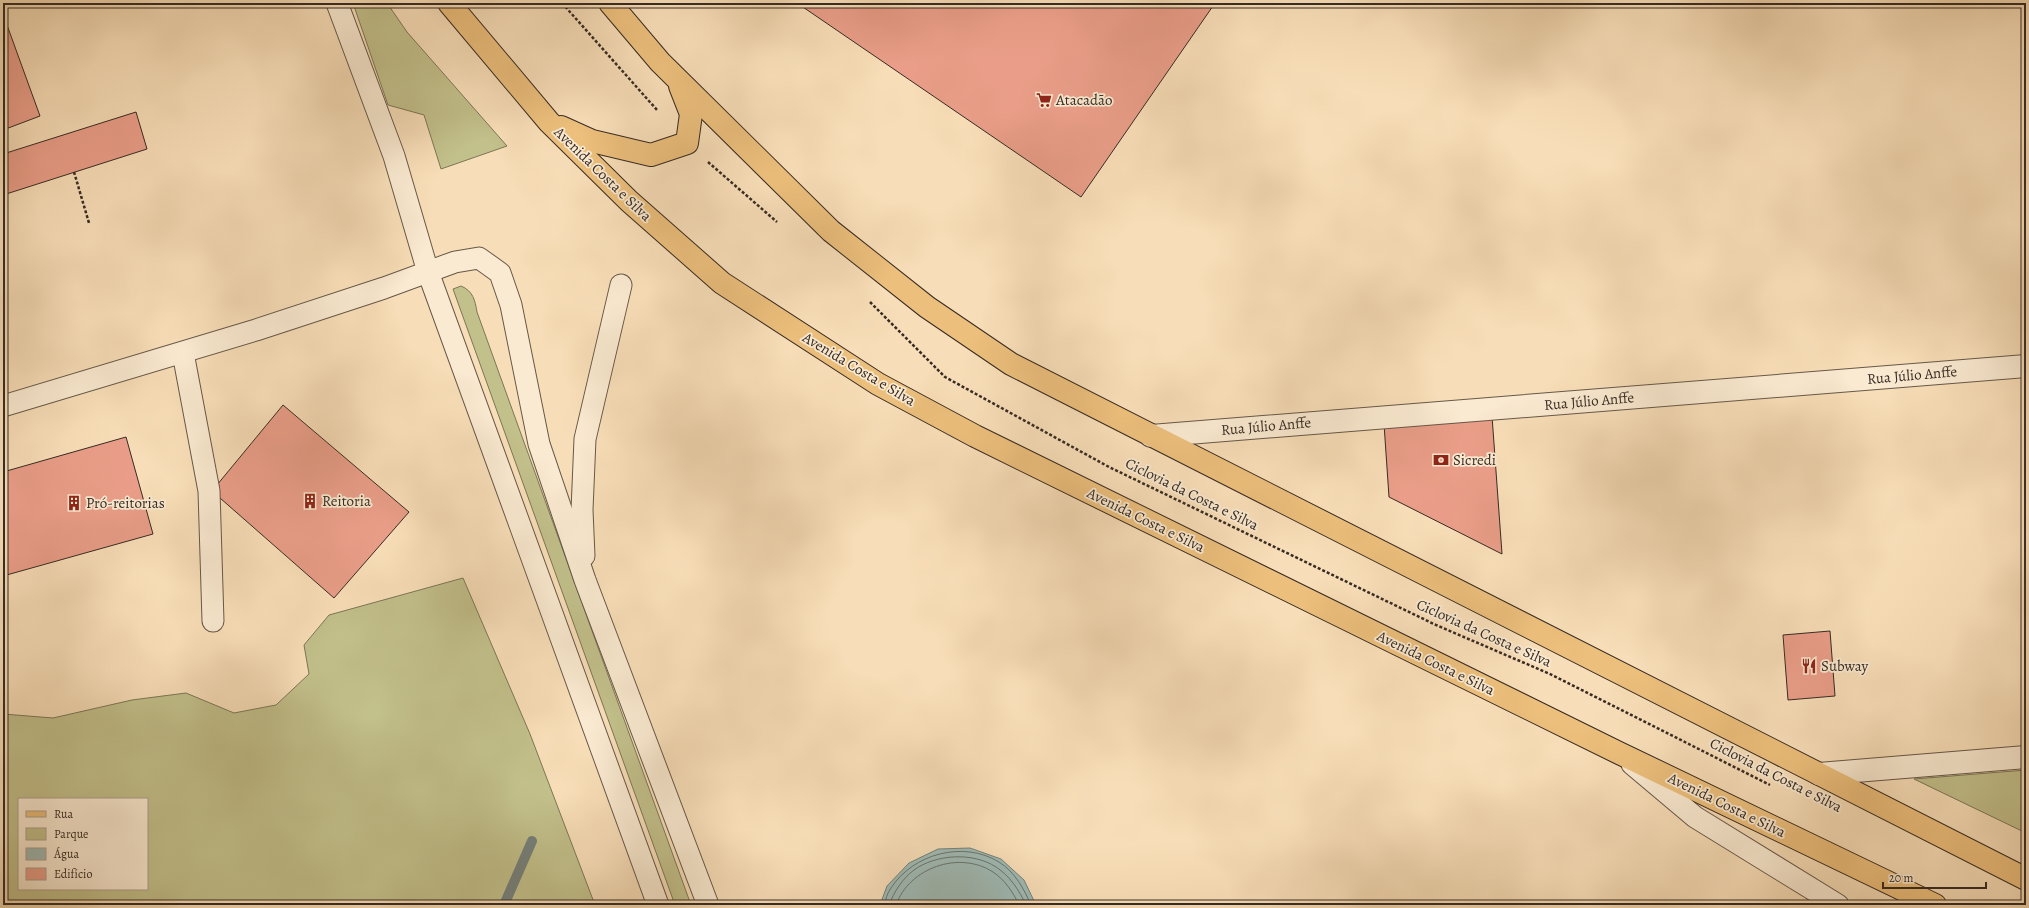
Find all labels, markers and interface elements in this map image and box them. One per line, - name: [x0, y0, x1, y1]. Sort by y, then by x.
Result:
- place label: Atacadão: [1055, 90, 1112, 110]
- supermarket icon: Atacadão: [1035, 91, 1053, 109]
- street label: Avenida Costa e Silva: [549, 122, 656, 226]
- street label: Avenida Costa e Silva: [798, 327, 919, 411]
- street label: Rua Júlio Anffe: [1866, 361, 1958, 389]
- street label: Rua Júlio Anffe: [1543, 387, 1635, 415]
- street label: Rua Júlio Anffe: [1220, 412, 1312, 440]
- place label: Sicredi: [1453, 450, 1496, 470]
- bank icon: Sicredi: [1432, 451, 1450, 469]
- street label: Ciclovia da Costa e Silva: [1122, 453, 1262, 535]
- street label: Avenida Costa e Silva: [1083, 482, 1208, 557]
- place label: Reitoria: [322, 491, 371, 511]
- building icon: Reitoria: [301, 492, 319, 510]
- place label: Pró-reitorias: [86, 493, 165, 513]
- building icon: Pró-reitorias: [65, 494, 83, 512]
- street label: Ciclovia da Costa e Silva: [1413, 594, 1555, 672]
- street label: Avenida Costa e Silva: [1373, 625, 1498, 700]
- place label: Subway: [1821, 656, 1868, 676]
- restaurant icon: Subway: [1800, 657, 1818, 675]
- street label: Ciclovia da Costa e Silva: [1707, 733, 1845, 817]
- street label: Avenida Costa e Silva: [1664, 767, 1789, 842]
- legend: [18, 798, 148, 890]
- text: Rua: [54, 806, 73, 822]
- text: Parque: [54, 826, 89, 842]
- text: Água: [53, 846, 80, 862]
- scale bar: [1883, 864, 1986, 890]
- text: Edifício: [54, 866, 92, 882]
- text: 20 m: [1889, 870, 1913, 886]

